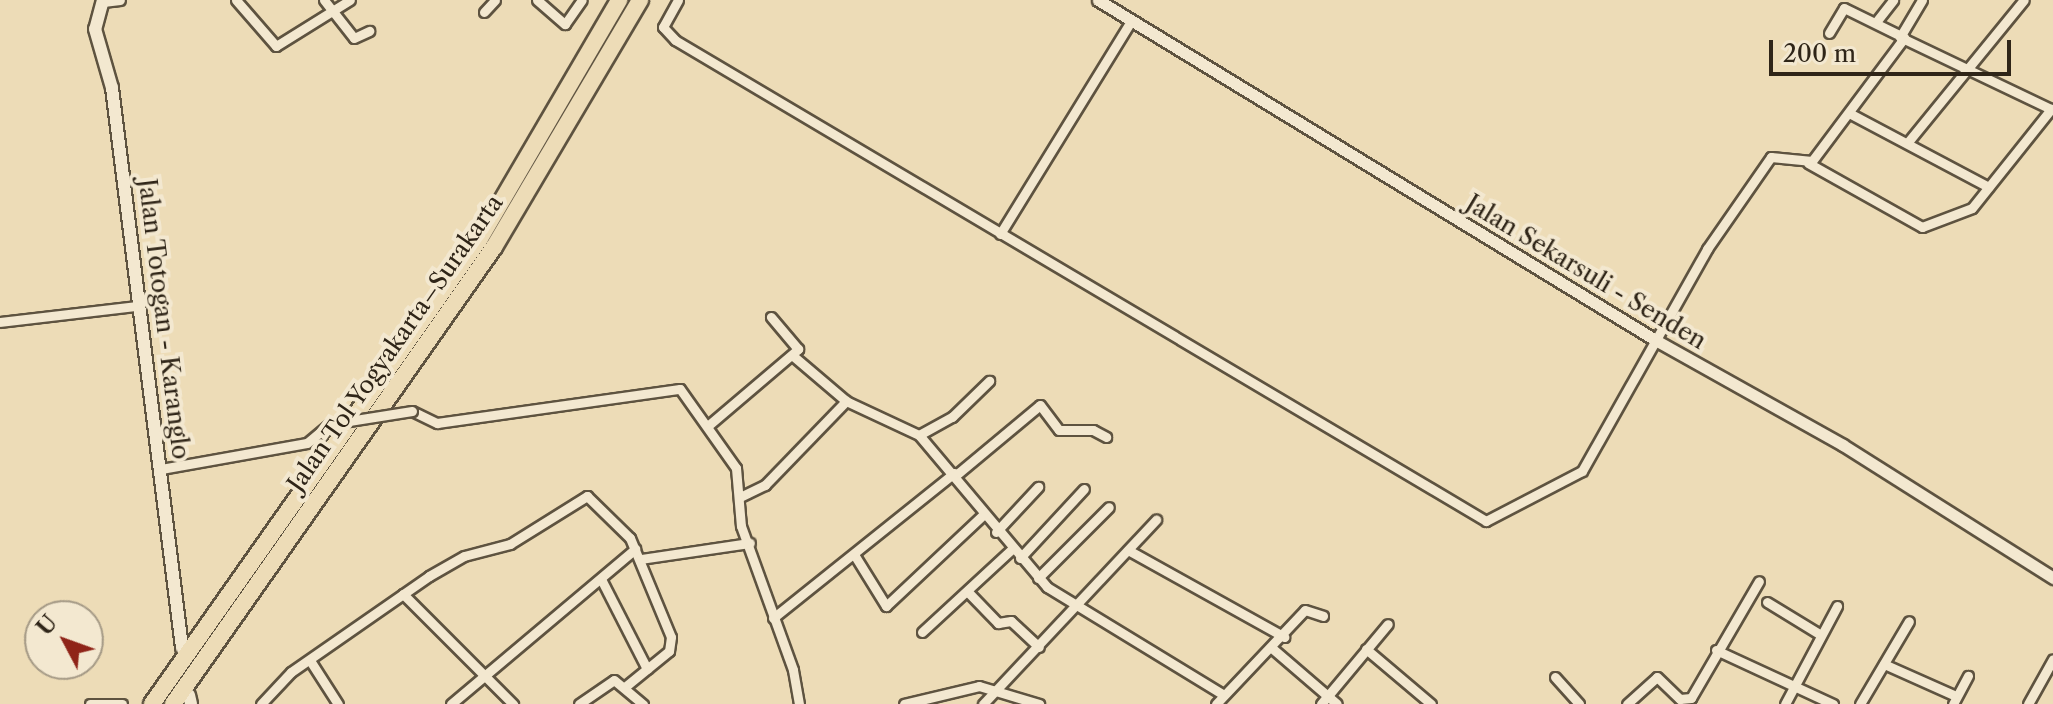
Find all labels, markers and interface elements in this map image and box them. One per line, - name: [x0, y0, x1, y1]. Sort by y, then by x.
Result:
- scale bar: [1773, 24, 2015, 74]
- text: 200 m: [1783, 39, 1856, 68]
- street label: Jalan Totogan - Karanglo: [132, 177, 196, 461]
- street label: Jalan Tol Yogyakarta–Surakarta: [281, 188, 509, 498]
- street label: Jalan Sekarsuli - Senden: [1461, 189, 1711, 355]
- north arrow: [24, 600, 104, 680]
- text: U: [31, 610, 63, 641]

